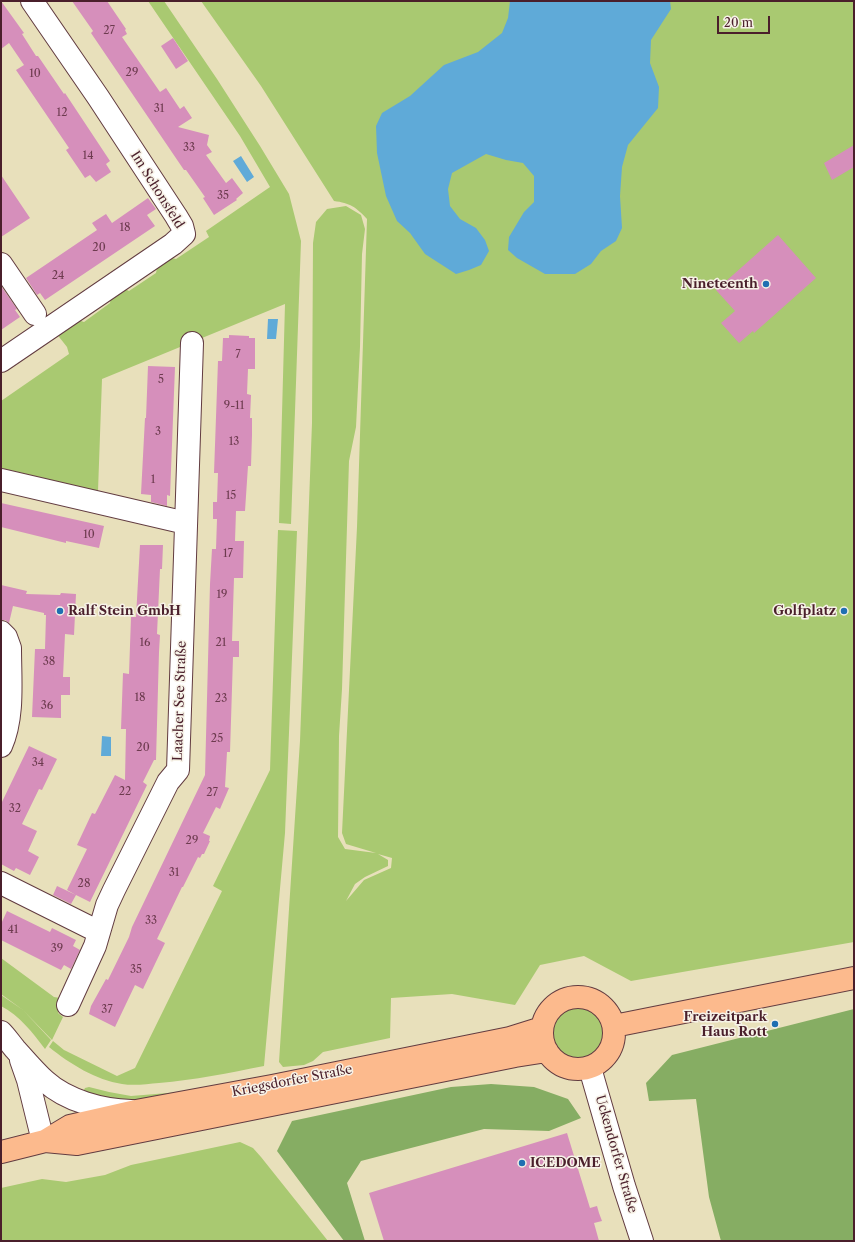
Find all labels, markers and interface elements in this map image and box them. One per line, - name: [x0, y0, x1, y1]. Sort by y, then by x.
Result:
- scale bar: [719, 8, 772, 34]
- text: 20 m: [724, 15, 753, 30]
- house number: 27: [103, 24, 115, 38]
- house number: 29: [126, 66, 138, 80]
- house number: 10: [29, 67, 41, 81]
- house number: 31: [154, 102, 164, 116]
- house number: 12: [57, 106, 67, 120]
- house number: 33: [183, 141, 195, 155]
- street label: Im Schonsfeld: [127, 148, 187, 232]
- house number: 14: [83, 149, 93, 163]
- house number: 35: [217, 189, 229, 203]
- house number: 18: [119, 221, 131, 235]
- house number: 20: [92, 241, 106, 255]
- house number: 24: [52, 269, 64, 283]
- place label: Nineteenth: [682, 276, 758, 292]
- marker: Nineteenth: [761, 279, 771, 289]
- house number: 7: [235, 348, 241, 362]
- house number: 5: [158, 373, 164, 387]
- house number: 9-11: [224, 399, 244, 413]
- house number: 3: [155, 425, 161, 439]
- house number: 13: [229, 435, 239, 449]
- house number: 1: [151, 473, 155, 487]
- house number: 15: [226, 489, 236, 503]
- house number: 10: [83, 528, 95, 542]
- house number: 17: [223, 547, 233, 561]
- house number: 19: [216, 588, 228, 602]
- place label: Ralf Stein GmbH: [68, 603, 181, 619]
- place label: Golfplatz: [773, 603, 836, 619]
- marker: Ralf Stein GmbH: [55, 606, 65, 616]
- marker: Golfplatz: [839, 606, 849, 616]
- house number: 16: [139, 636, 151, 650]
- house number: 21: [216, 636, 226, 650]
- street label: Laacher See Straße: [170, 641, 190, 761]
- house number: 38: [43, 655, 55, 669]
- house number: 18: [134, 691, 146, 705]
- house number: 23: [215, 692, 227, 706]
- house number: 36: [41, 699, 53, 713]
- house number: 25: [211, 732, 223, 746]
- house number: 20: [136, 741, 150, 755]
- house number: 34: [32, 756, 44, 770]
- house number: 22: [119, 785, 131, 799]
- house number: 27: [206, 786, 218, 800]
- house number: 32: [9, 802, 21, 816]
- house number: 29: [186, 834, 198, 848]
- house number: 31: [169, 866, 179, 880]
- house number: 28: [78, 877, 90, 891]
- house number: 33: [145, 914, 157, 928]
- house number: 41: [8, 923, 18, 937]
- house number: 39: [51, 942, 63, 956]
- house number: 35: [130, 963, 142, 977]
- house number: 37: [101, 1003, 113, 1017]
- place label: Freizeitpark Haus Rott: [684, 1009, 767, 1040]
- marker: Freizeitpark Haus Rott: [770, 1019, 780, 1029]
- street label: Kriegsdorfer Straße: [230, 1062, 354, 1100]
- street label: Uckendorfer Straße: [592, 1093, 640, 1215]
- place label: ICEDOME: [530, 1155, 601, 1171]
- marker: ICEDOME: [517, 1158, 527, 1168]

